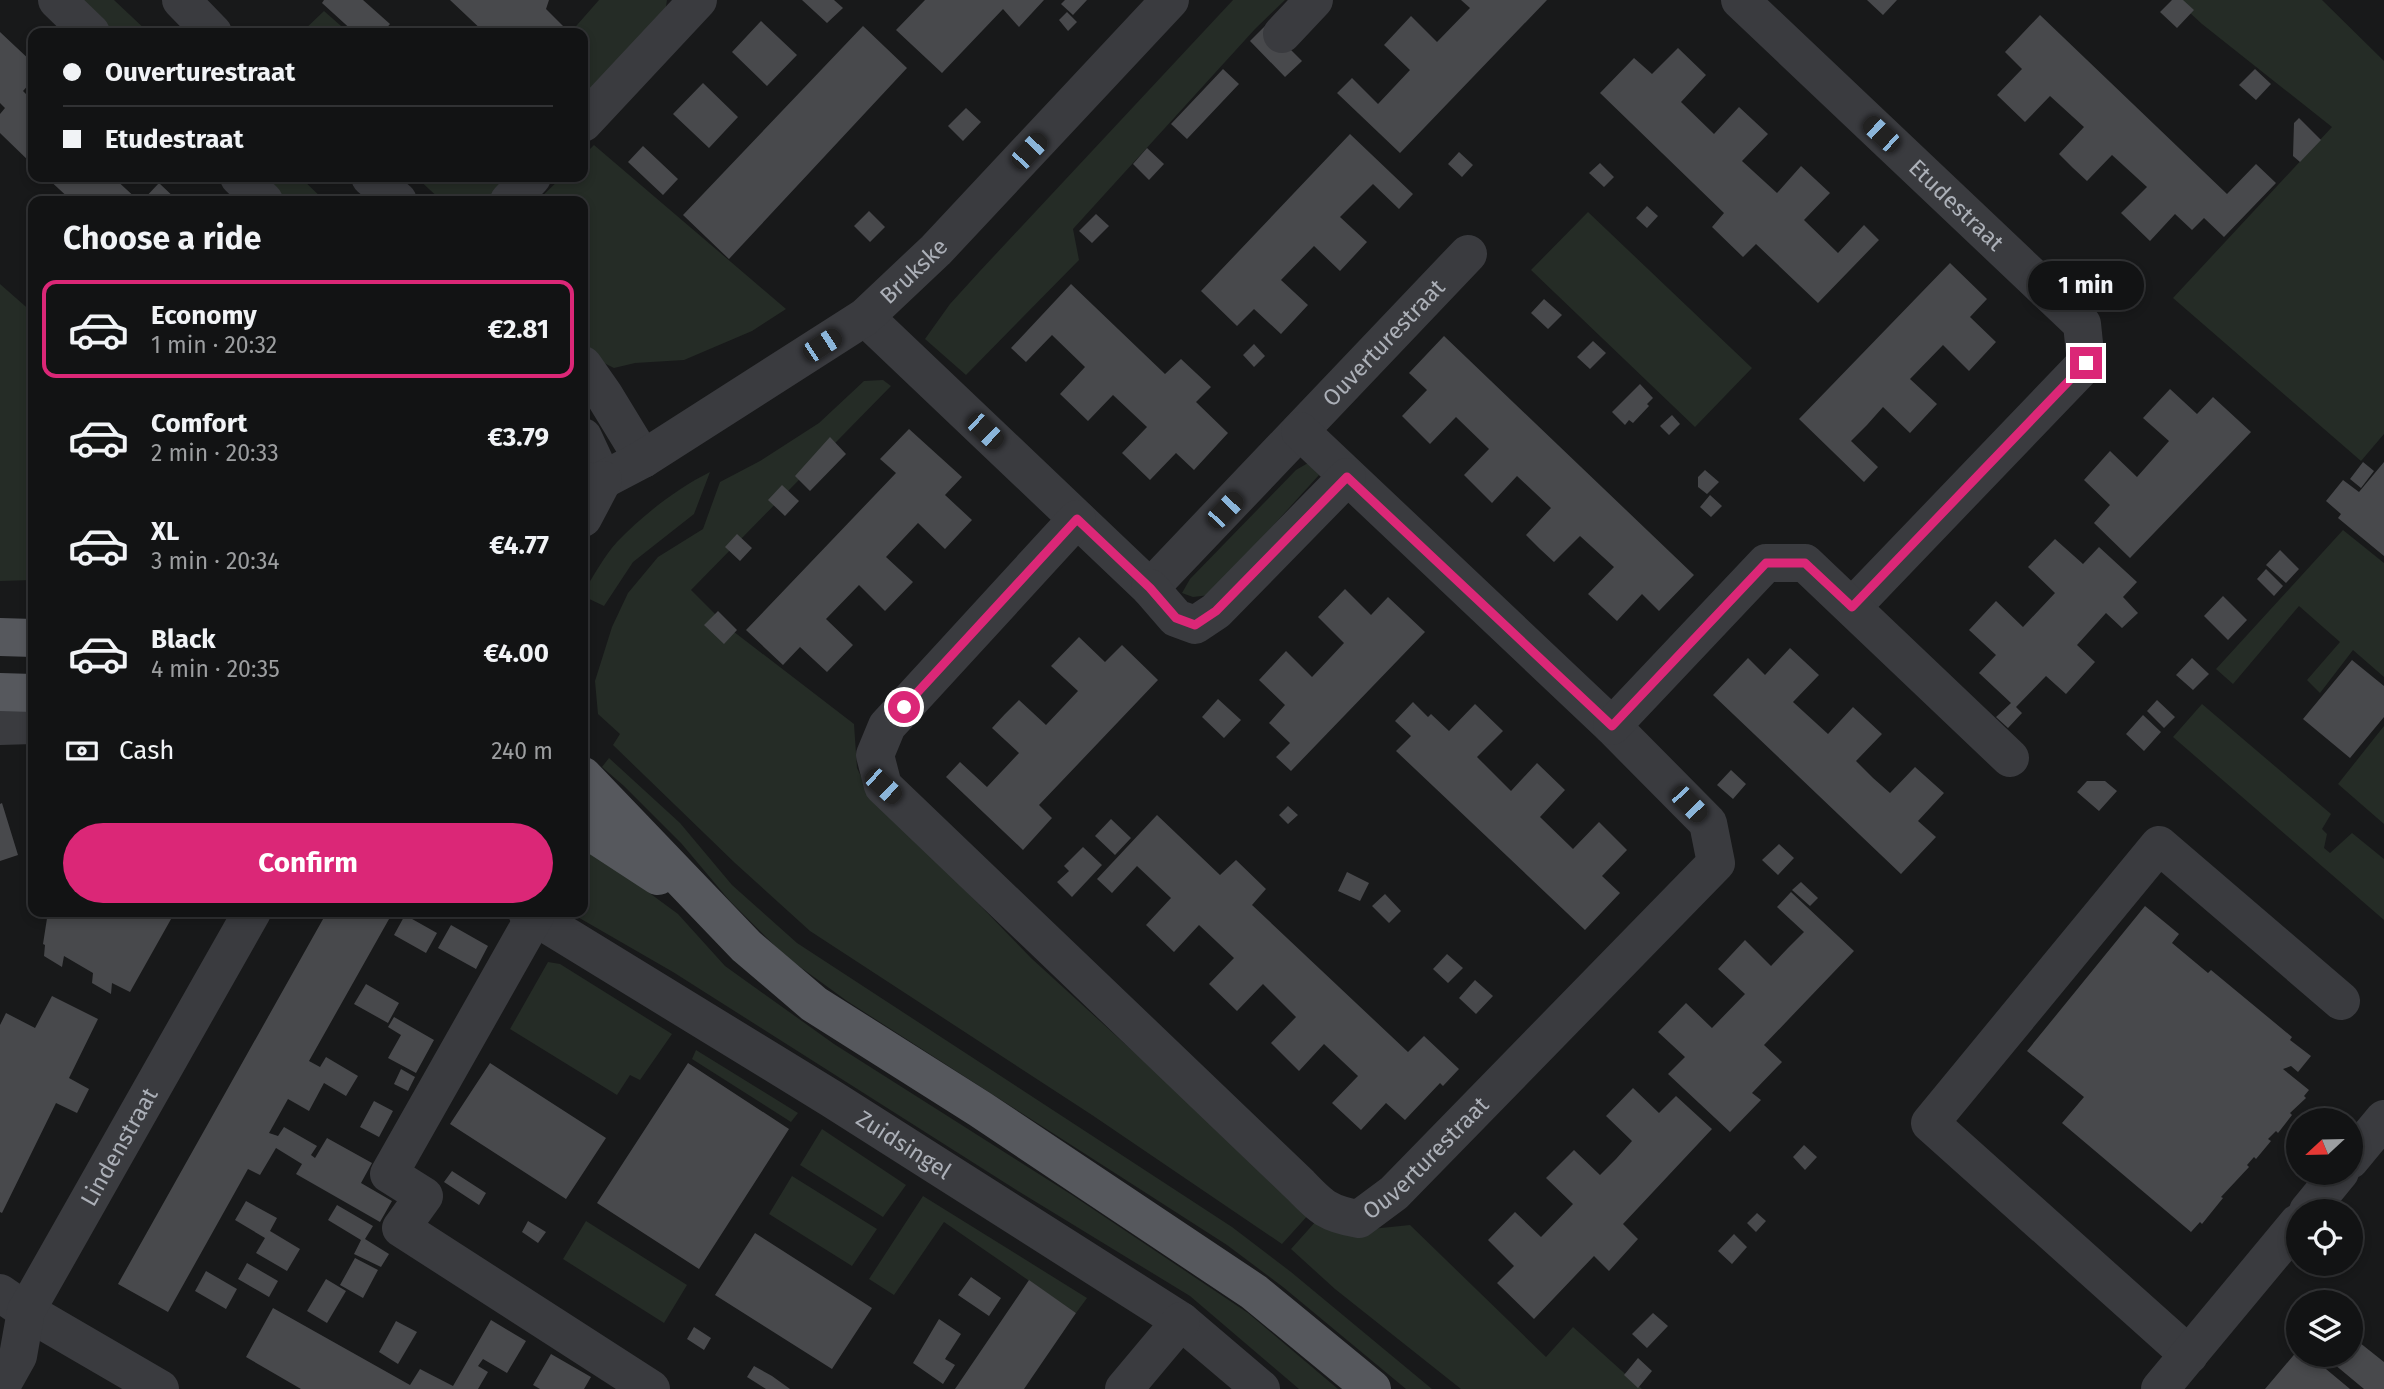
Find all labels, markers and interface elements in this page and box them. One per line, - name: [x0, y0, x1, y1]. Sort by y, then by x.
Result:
- text: Ouverturestraat: [105, 57, 295, 88]
- car: [1859, 112, 1904, 156]
- text: Etudestraat: [105, 124, 244, 155]
- car: [1007, 128, 1052, 174]
- street label: Etudestraat: [1903, 153, 2010, 257]
- text: Choose a ride: [63, 219, 261, 257]
- street label: Brukske: [874, 233, 954, 310]
- callout: 1 min: [2028, 262, 2144, 310]
- text: 1 min: [2058, 271, 2114, 299]
- street label: Ouverturestraat: [1317, 273, 1451, 412]
- icon: car: [67, 298, 130, 361]
- text: Economy: [151, 300, 257, 331]
- text: €2.81: [488, 314, 549, 345]
- car: [799, 325, 846, 365]
- text: 1 min · 20:32: [151, 331, 277, 359]
- route end: [2070, 347, 2102, 379]
- icon: car: [67, 406, 130, 469]
- text: Comfort: [151, 408, 247, 439]
- car: [963, 409, 1008, 453]
- text: €3.79: [487, 422, 549, 453]
- text: 2 min · 20:33: [151, 439, 279, 467]
- car: [1203, 488, 1248, 532]
- icon: car: [67, 514, 130, 577]
- text: XL: [151, 516, 179, 547]
- text: €4.77: [489, 530, 549, 561]
- text: 3 min · 20:34: [151, 547, 280, 575]
- icon: car: [67, 622, 130, 685]
- text: Black: [151, 624, 216, 655]
- text: €4.00: [483, 638, 549, 669]
- text: 4 min · 20:35: [151, 655, 280, 683]
- route start: [888, 691, 920, 723]
- icon: cash: [63, 732, 101, 770]
- text: Cash: [119, 735, 175, 766]
- text: 240 m: [491, 737, 553, 765]
- car: [861, 764, 906, 808]
- car: [1667, 782, 1712, 826]
- button: Confirm: [63, 823, 553, 903]
- street label: Lindenstraat: [74, 1082, 164, 1211]
- street label: Ouverturestraat: [1357, 1090, 1495, 1225]
- street label: Zuidsingel: [851, 1104, 957, 1185]
- north arrow: [2286, 1108, 2362, 1185]
- map controls: [2286, 1108, 2363, 1367]
- button: locate: [2286, 1199, 2363, 1276]
- button: layers: [2286, 1290, 2363, 1367]

